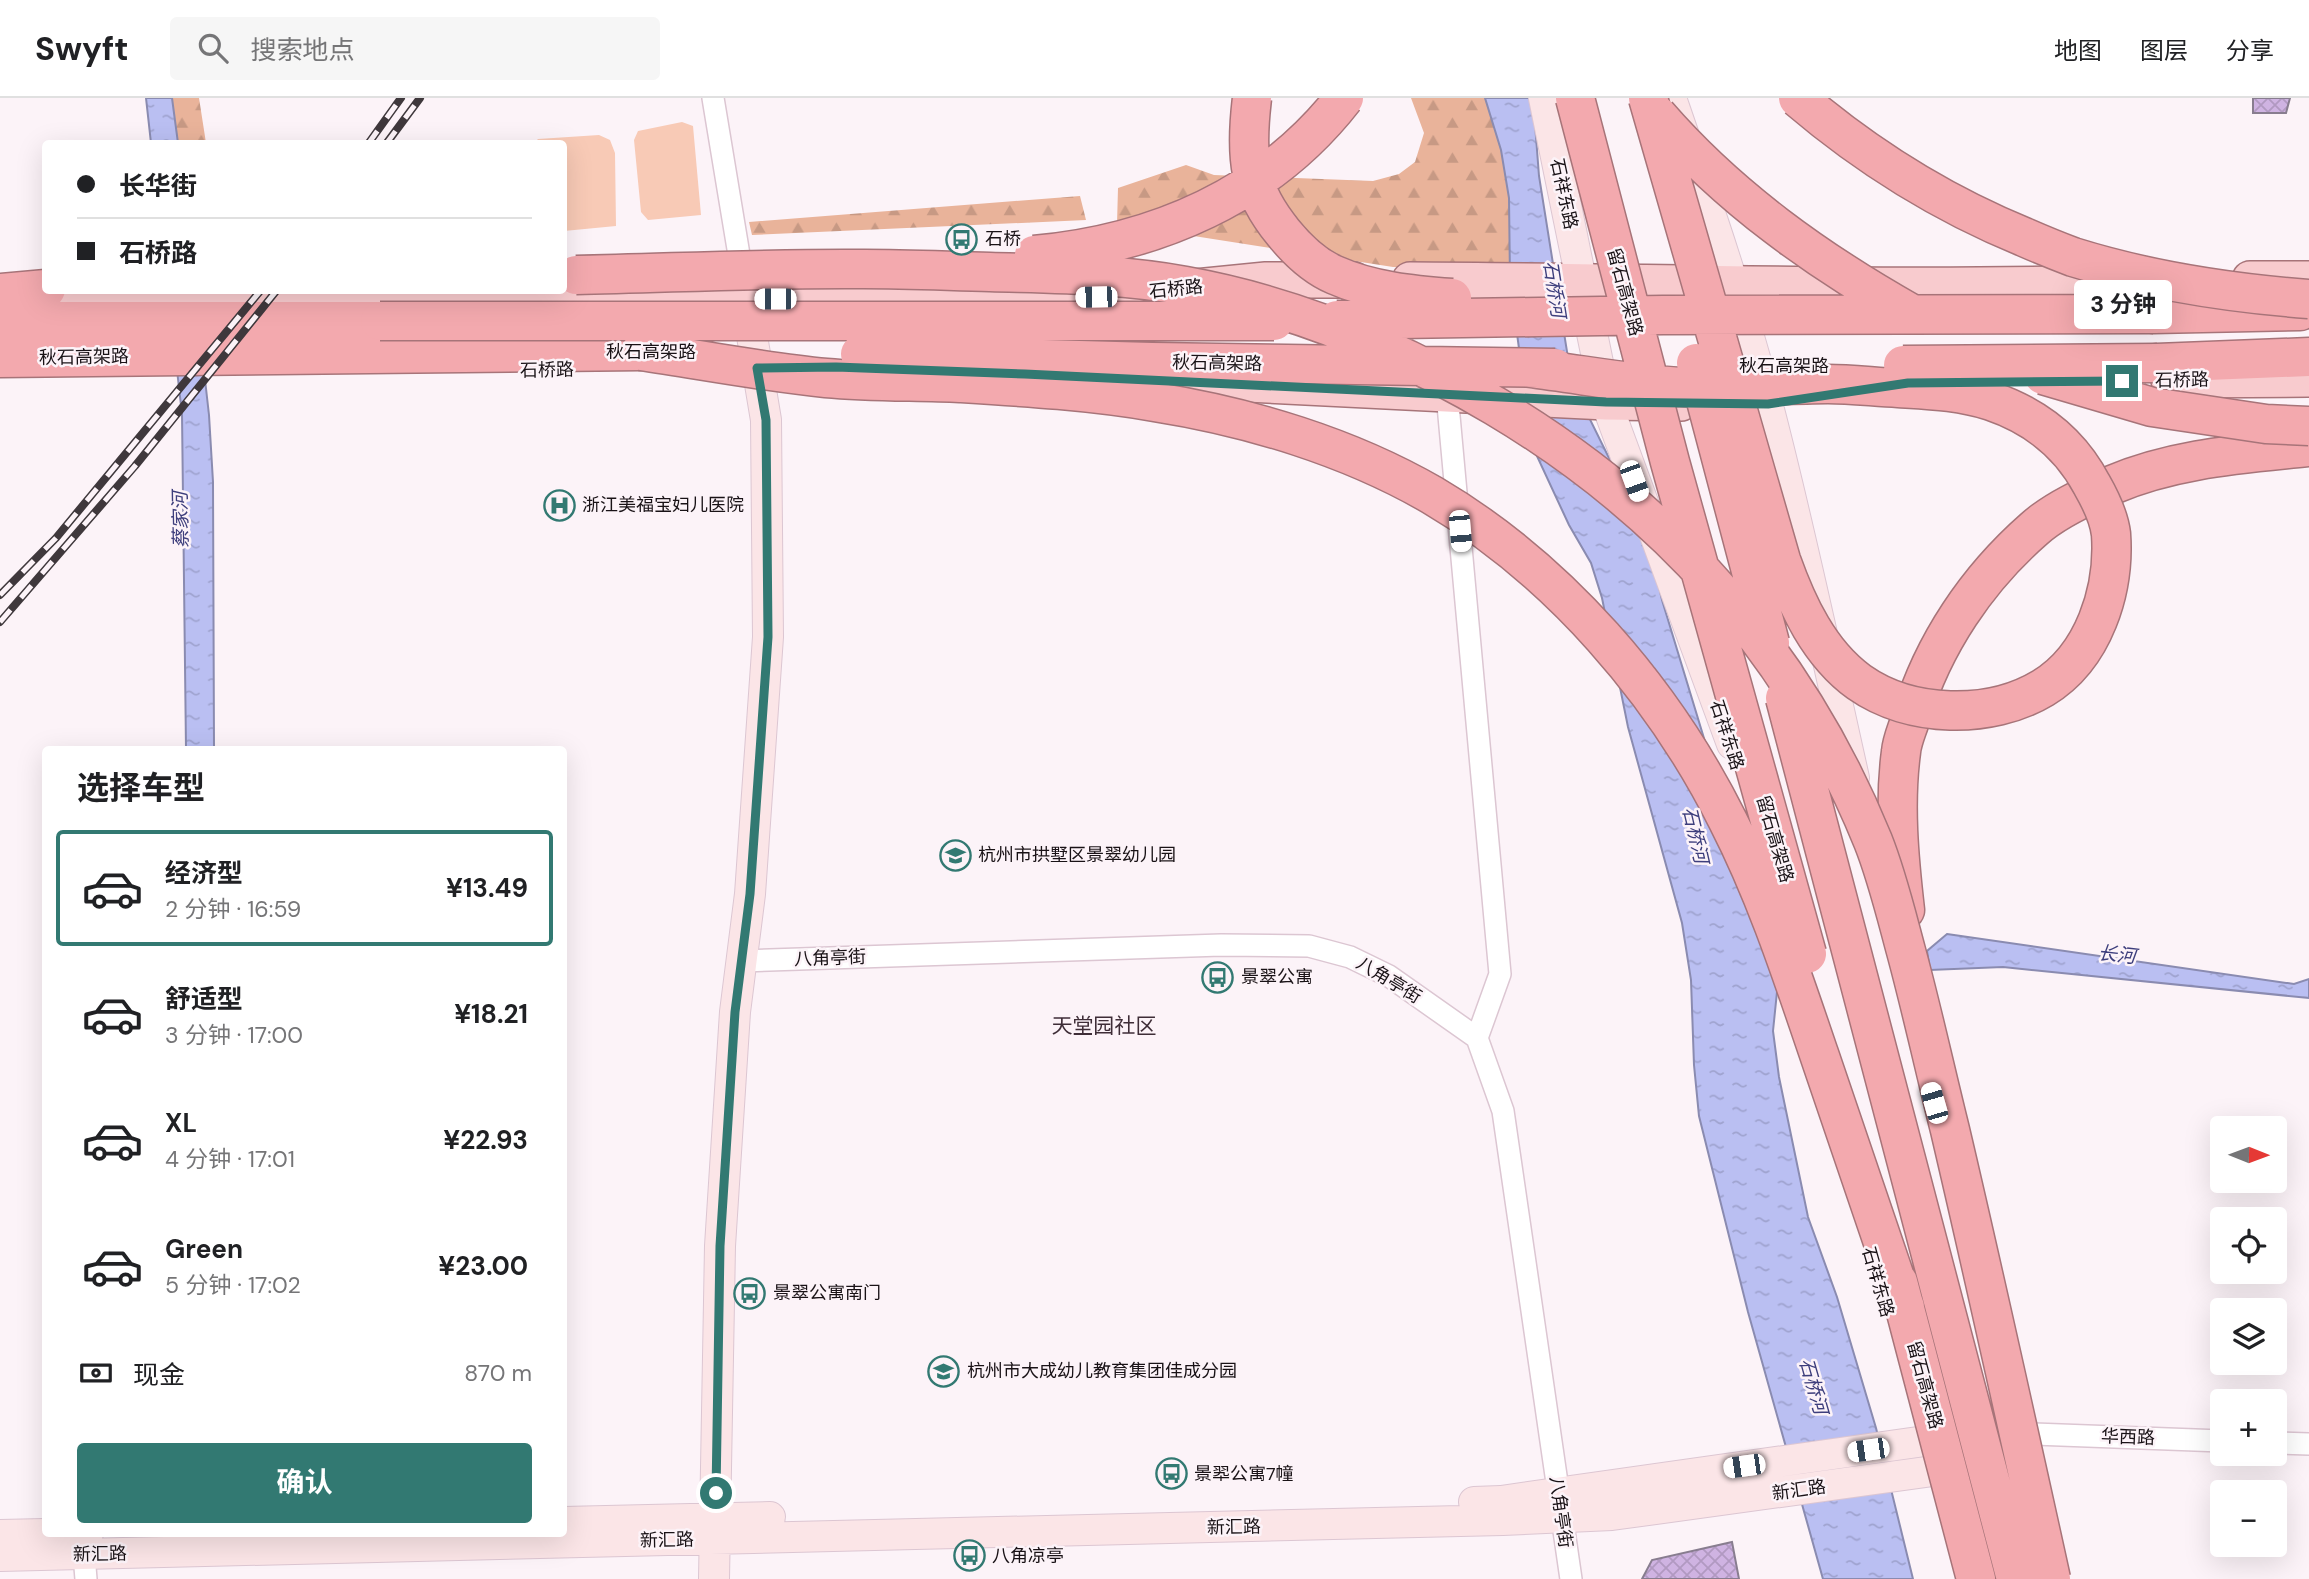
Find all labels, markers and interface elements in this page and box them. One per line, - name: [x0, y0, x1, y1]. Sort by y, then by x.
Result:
- search box: [170, 17, 660, 80]
- text: Swyft: [35, 27, 128, 70]
- icon: search: [194, 29, 232, 67]
- text: 搜索地点: [250, 33, 354, 67]
- text: 地图: [2054, 35, 2102, 66]
- text: 图层: [2140, 35, 2188, 66]
- text: 分享: [2226, 35, 2274, 66]
- street label: 石祥东路: [1545, 156, 1583, 232]
- text: 长华街: [119, 169, 197, 203]
- bus stop icon: 石桥: [945, 222, 979, 256]
- place label: 石桥: [985, 227, 1021, 251]
- text: 石桥路: [119, 236, 197, 270]
- street label: 留石高架路: [1602, 245, 1648, 339]
- water label: 石桥河: [1538, 259, 1572, 323]
- street label: 石桥路: [1148, 274, 1204, 304]
- callout: 3 分钟: [2073, 280, 2171, 328]
- car: [1075, 286, 1118, 308]
- car: [755, 289, 797, 310]
- text: 3 分钟: [2090, 289, 2156, 319]
- street label: 秋石高架路: [606, 340, 696, 364]
- street label: 秋石高架路: [39, 344, 129, 370]
- street label: 秋石高架路: [1172, 350, 1262, 376]
- street label: 秋石高架路: [1739, 354, 1829, 378]
- street label: 石桥路: [520, 358, 574, 382]
- route end: [2106, 365, 2138, 397]
- street label: 石桥路: [2155, 368, 2209, 392]
- car: [1617, 458, 1652, 504]
- water label: 蔡家河: [167, 487, 193, 549]
- hospital icon: 浙江美福宝妇儿医院: [542, 488, 576, 522]
- place label: 浙江美福宝妇儿医院: [582, 493, 744, 517]
- car: [1448, 509, 1473, 553]
- street label: 石祥东路: [1704, 697, 1750, 773]
- text: 选择车型: [77, 767, 205, 809]
- street label: 留石高架路: [1751, 792, 1799, 886]
- water label: 石桥河: [1677, 805, 1715, 870]
- school or university icon: 杭州市拱墅区景翠幼儿园: [938, 838, 972, 872]
- place label: 杭州市拱墅区景翠幼儿园: [978, 843, 1176, 867]
- text: 经济型: [165, 856, 243, 890]
- icon: car: [81, 857, 144, 920]
- text: ¥13.49: [446, 871, 528, 905]
- text: 2 分钟 · 16:59: [165, 894, 301, 924]
- water label: 长河: [2097, 940, 2141, 969]
- street label: 八角亭街: [794, 945, 866, 971]
- street label: 八角亭街: [1352, 951, 1426, 1009]
- bus stop icon: 景翠公寓: [1201, 960, 1235, 994]
- place label: 景翠公寓: [1241, 965, 1313, 989]
- text: 舒适型: [165, 982, 243, 1016]
- icon: car: [81, 983, 144, 1046]
- text: ¥18.21: [454, 997, 528, 1031]
- district label: 天堂园社区: [1052, 1012, 1157, 1040]
- text: 3 分钟 · 17:00: [165, 1020, 303, 1050]
- car: [1919, 1080, 1950, 1126]
- text: XL: [165, 1106, 197, 1140]
- icon: car: [81, 1109, 144, 1172]
- north arrow: [2210, 1116, 2287, 1194]
- map controls: [2210, 1116, 2287, 1557]
- text: ¥22.93: [443, 1123, 528, 1157]
- text: 4 分钟 · 17:01: [165, 1144, 295, 1174]
- button: locate: [2210, 1207, 2287, 1284]
- text: Green: [165, 1232, 243, 1266]
- icon: car: [81, 1235, 144, 1298]
- street label: 石祥东路: [1857, 1244, 1899, 1320]
- text: ¥23.00: [438, 1249, 528, 1283]
- text: 5 分钟 · 17:02: [165, 1270, 301, 1300]
- bus stop icon: 景翠公寓南门: [733, 1276, 767, 1310]
- place label: 景翠公寓南门: [773, 1281, 881, 1305]
- button: layers: [2210, 1298, 2287, 1375]
- street label: 留石高架路: [1902, 1338, 1948, 1432]
- icon: cash: [77, 1354, 115, 1392]
- school or university icon: 杭州市大成幼儿教育集团佳成分园: [927, 1354, 961, 1388]
- water label: 石桥河: [1794, 1355, 1834, 1421]
- text: 现金: [133, 1358, 185, 1392]
- text: 870 m: [464, 1358, 532, 1388]
- place label: 杭州市大成幼儿教育集团佳成分园: [967, 1359, 1237, 1383]
- button: +: [2210, 1389, 2287, 1466]
- street label: 华西路: [2101, 1424, 2155, 1450]
- car: [1846, 1437, 1891, 1463]
- button: 确认: [77, 1443, 532, 1523]
- car: [1722, 1453, 1767, 1479]
- bus stop icon: 景翆公寓7幢: [1154, 1457, 1188, 1491]
- place label: 景翆公寓7幢: [1194, 1462, 1294, 1486]
- street label: 新汇路: [1771, 1474, 1827, 1506]
- street label: 八角亭街: [1544, 1475, 1578, 1549]
- route start: [700, 1477, 732, 1509]
- button: −: [2210, 1480, 2287, 1557]
- street label: 新汇路: [1207, 1515, 1261, 1539]
- street label: 新汇路: [640, 1528, 694, 1552]
- bus stop icon: 八角凉亭: [952, 1539, 986, 1573]
- street label: 新汇路: [73, 1542, 127, 1566]
- place label: 八角凉亭: [992, 1544, 1064, 1568]

